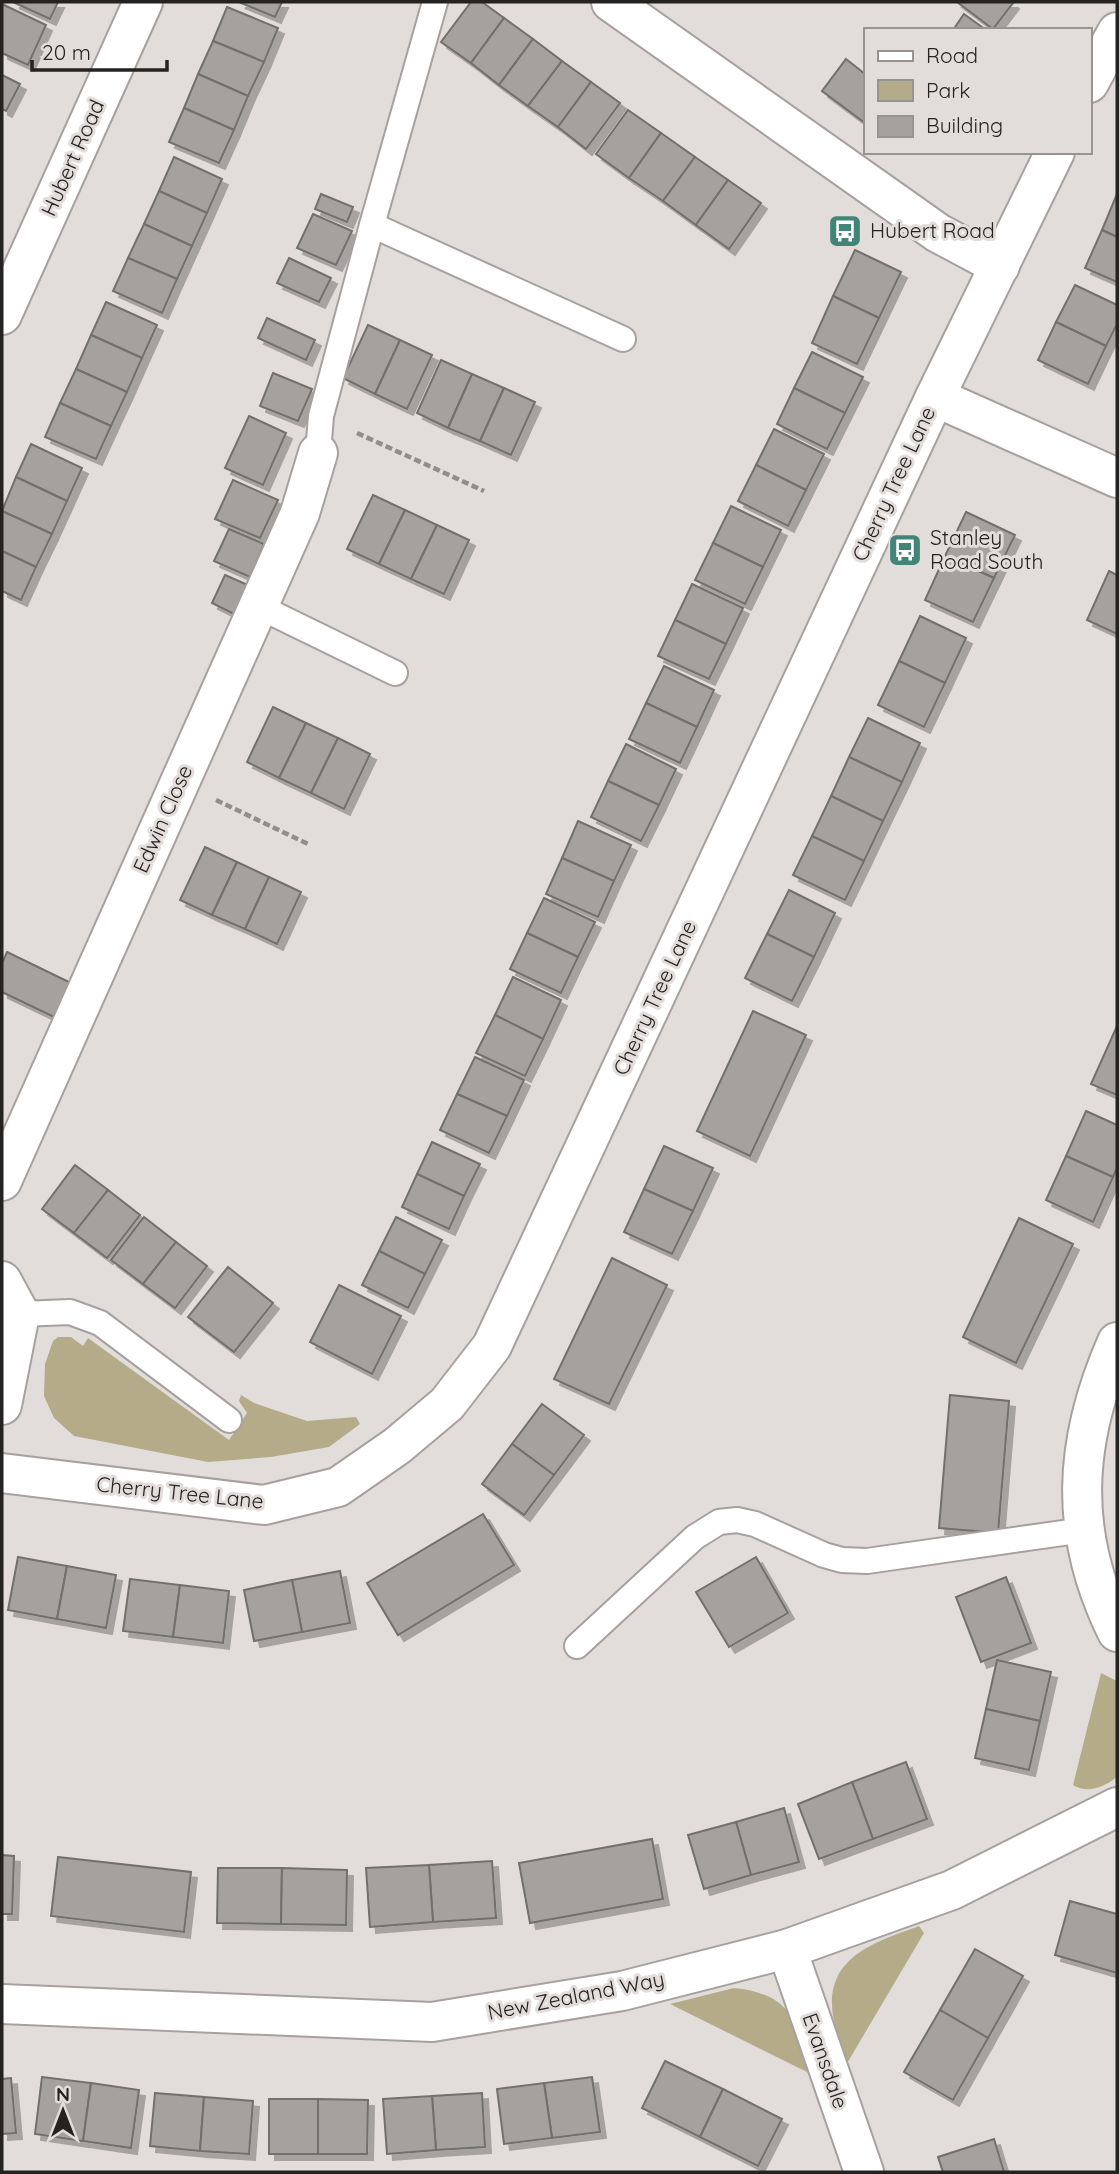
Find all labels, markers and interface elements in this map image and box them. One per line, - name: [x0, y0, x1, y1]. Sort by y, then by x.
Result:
- scale bar: [32, 28, 166, 72]
- legend: [864, 28, 1091, 154]
- text: 20 m: [42, 39, 91, 65]
- text: Road: [926, 42, 978, 68]
- text: Park: [926, 77, 970, 103]
- street label: Hubert Road: [35, 95, 109, 220]
- text: Building: [926, 112, 1003, 138]
- bus stop icon: Hubert Road: [826, 212, 864, 250]
- place label: Hubert Road: [870, 217, 995, 243]
- street label: Cherry Tree Lane: [846, 402, 940, 565]
- place label: Stanley Road South: [930, 524, 1043, 574]
- bus stop icon: Stanley Road South: [886, 531, 924, 569]
- street label: Edwin Close: [127, 761, 197, 877]
- street label: Cherry Tree Lane: [607, 916, 701, 1079]
- street label: Cherry Tree Lane: [95, 1470, 265, 1514]
- street label: New Zealand Way: [485, 1965, 666, 2025]
- street label: Evansdale: [797, 2009, 854, 2112]
- north arrow: [28, 2076, 98, 2146]
- text: N: [56, 2082, 70, 2106]

